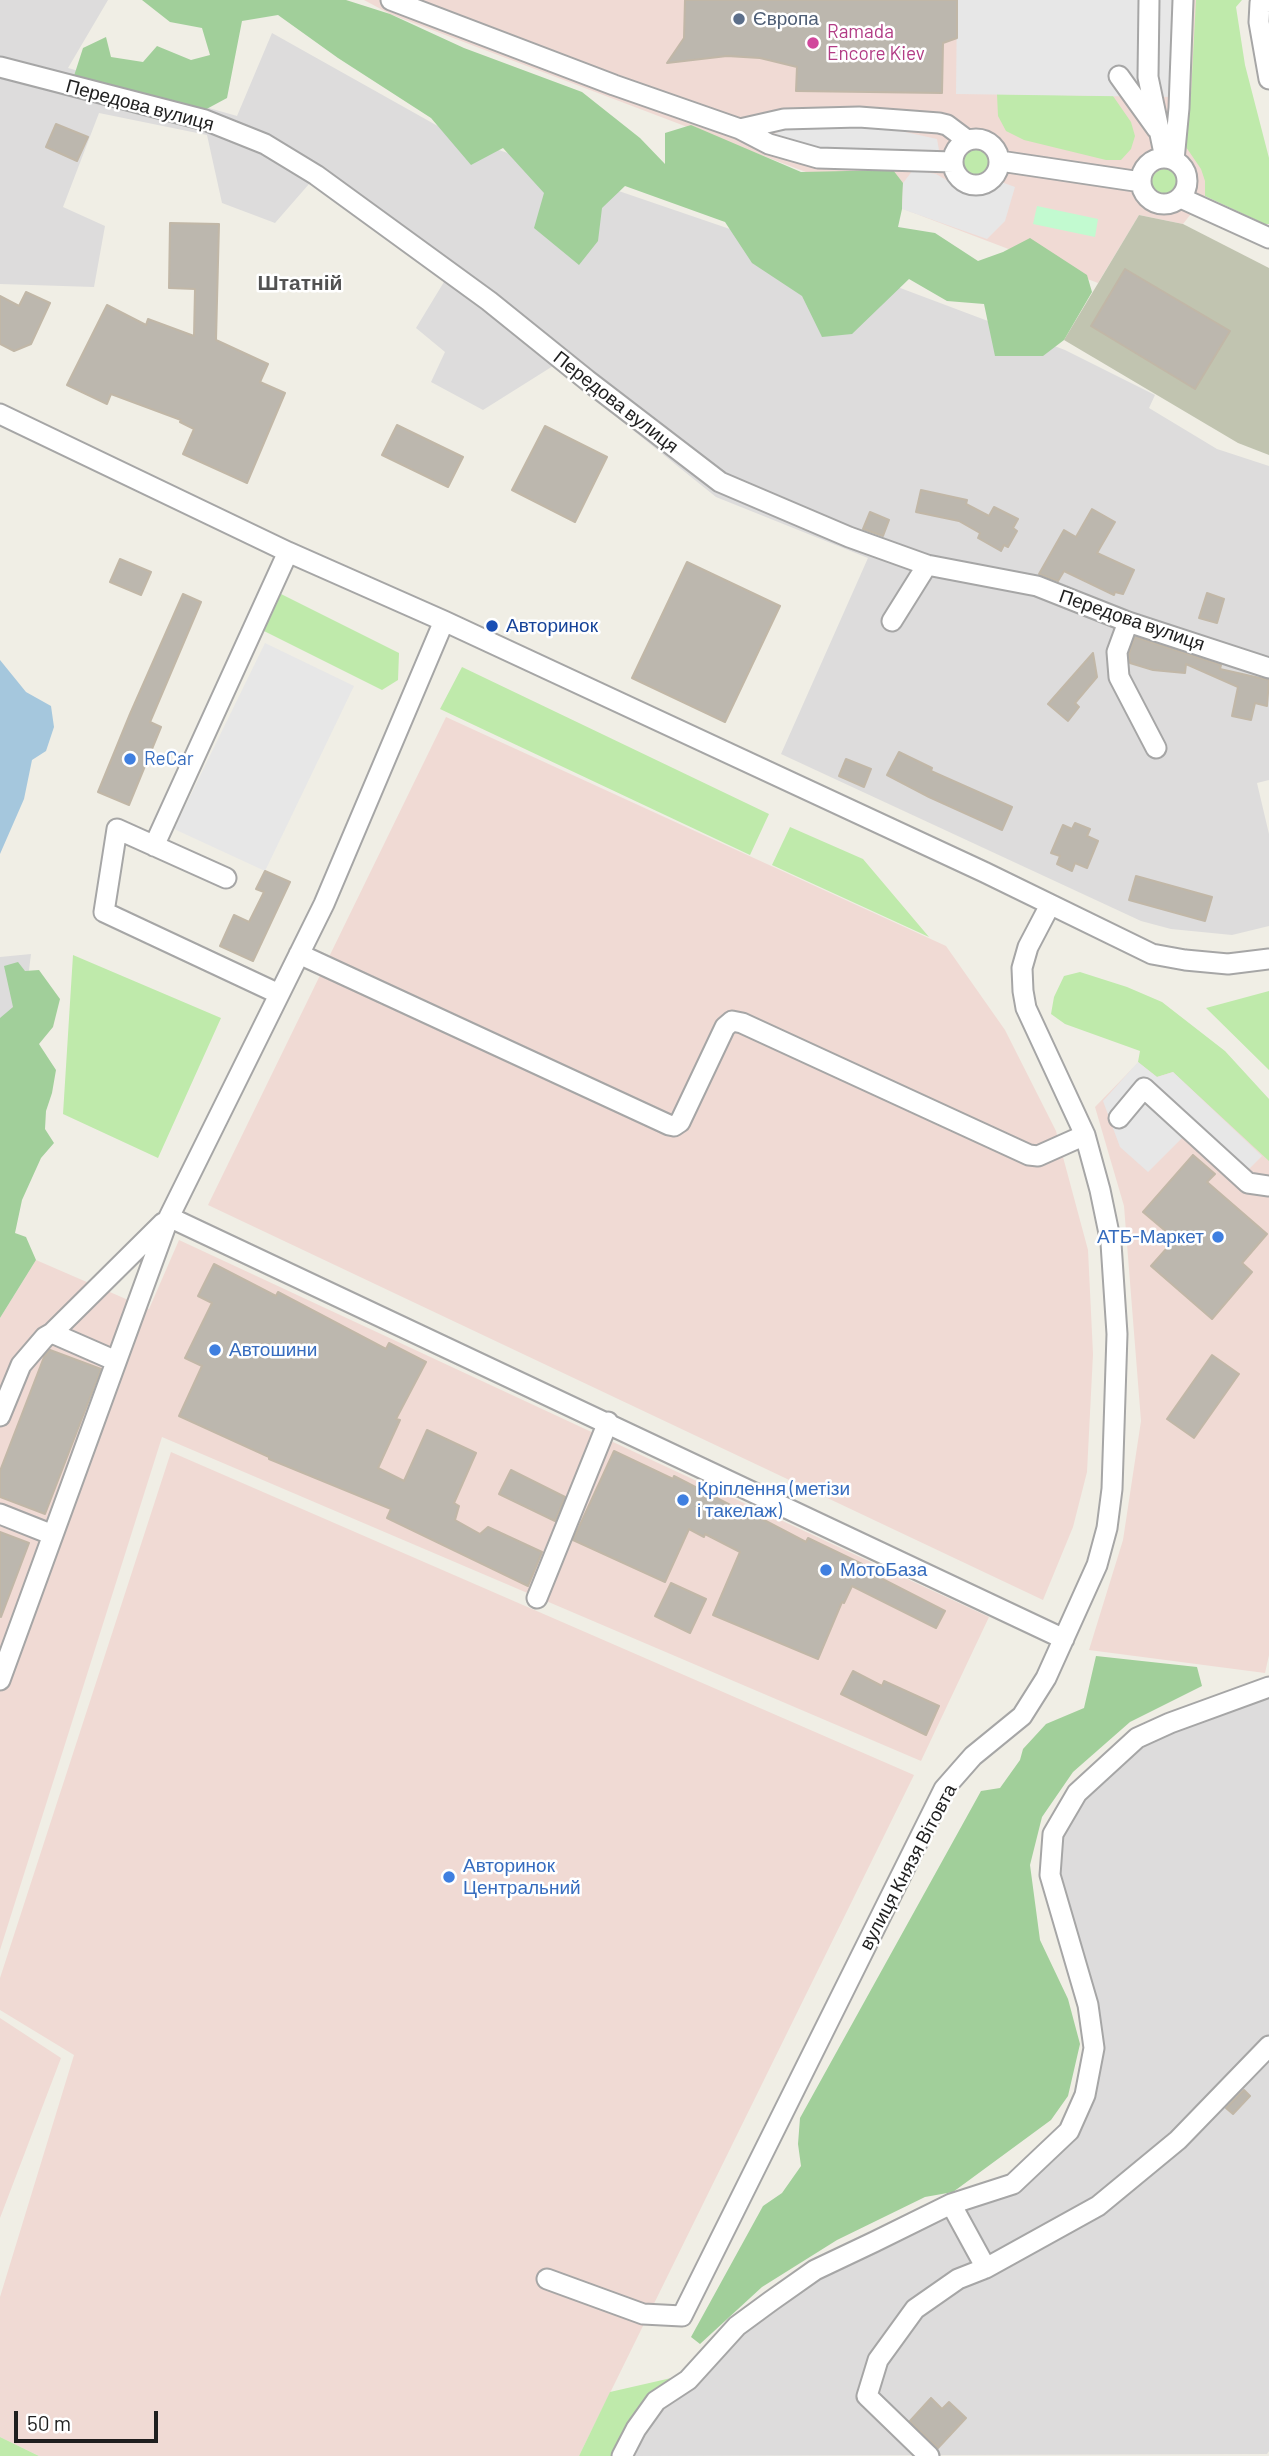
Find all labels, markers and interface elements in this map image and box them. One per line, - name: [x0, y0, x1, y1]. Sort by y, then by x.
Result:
- place label: Європа: [753, 8, 819, 30]
- marker: Європа: [731, 11, 747, 27]
- place label: Ramada Encore Kiev: [827, 21, 925, 65]
- marker: Ramada Encore Kiev: [805, 35, 821, 51]
- street label: Передова вулиця: [63, 74, 217, 136]
- district label: Штатній: [258, 270, 342, 296]
- street label: Передова вулиця: [549, 346, 683, 458]
- street label: Передова вулиця: [1056, 584, 1208, 656]
- place label: Авторинок: [506, 615, 598, 637]
- marker: Авторинок: [484, 618, 500, 634]
- place label: ReCar: [144, 748, 194, 770]
- marker: ReCar: [122, 751, 138, 767]
- place label: АТБ-Маркет: [1097, 1226, 1204, 1248]
- marker: АТБ-Маркет: [1210, 1229, 1226, 1245]
- place label: Автошини: [229, 1339, 317, 1361]
- marker: Автошини: [207, 1342, 223, 1358]
- place label: Кріплення (метізи і такелаж): [697, 1478, 850, 1522]
- marker: Кріплення (метізи і такелаж): [675, 1492, 691, 1508]
- place label: МотоБаза: [840, 1559, 927, 1581]
- marker: МотоБаза: [818, 1562, 834, 1578]
- street label: вулиця Князя Вітовта: [855, 1780, 961, 1954]
- place label: Авторинок Центральний: [463, 1855, 581, 1899]
- marker: Авторинок Центральний: [441, 1869, 457, 1885]
- scale bar: [18, 2396, 161, 2440]
- text: 50 m: [27, 2410, 71, 2435]

